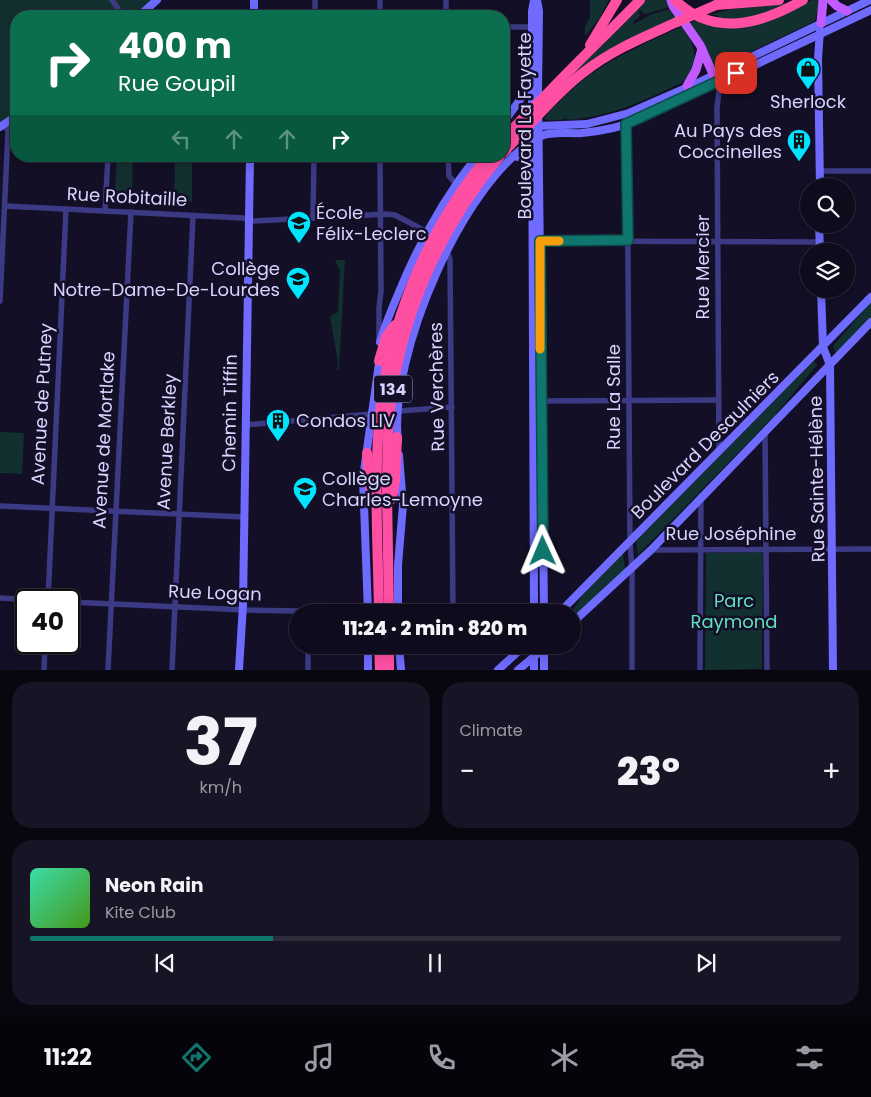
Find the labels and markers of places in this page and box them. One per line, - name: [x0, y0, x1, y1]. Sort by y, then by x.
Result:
- pin: [715, 52, 757, 94]
- shop icon: Sherlock: [795, 56, 821, 90]
- place label: Sherlock: [770, 89, 847, 114]
- place label: Au Pays des Coccinelles: [674, 118, 782, 164]
- building icon: Au Pays des Coccinelles: [786, 128, 812, 162]
- place label: École Félix-Leclerc: [316, 200, 427, 246]
- school or university icon: École Félix-Leclerc: [286, 210, 312, 244]
- place label: Collège Notre-Dame-De-Lourdes: [53, 256, 280, 302]
- school or university icon: Collège Notre-Dame-De-Lourdes: [285, 266, 311, 300]
- building icon: Condos LIV: [265, 408, 291, 442]
- place label: Condos LIV: [296, 408, 395, 433]
- place label: Collège Charles-Lemoyne: [322, 466, 483, 512]
- school or university icon: Collège Charles-Lemoyne: [292, 476, 318, 510]

